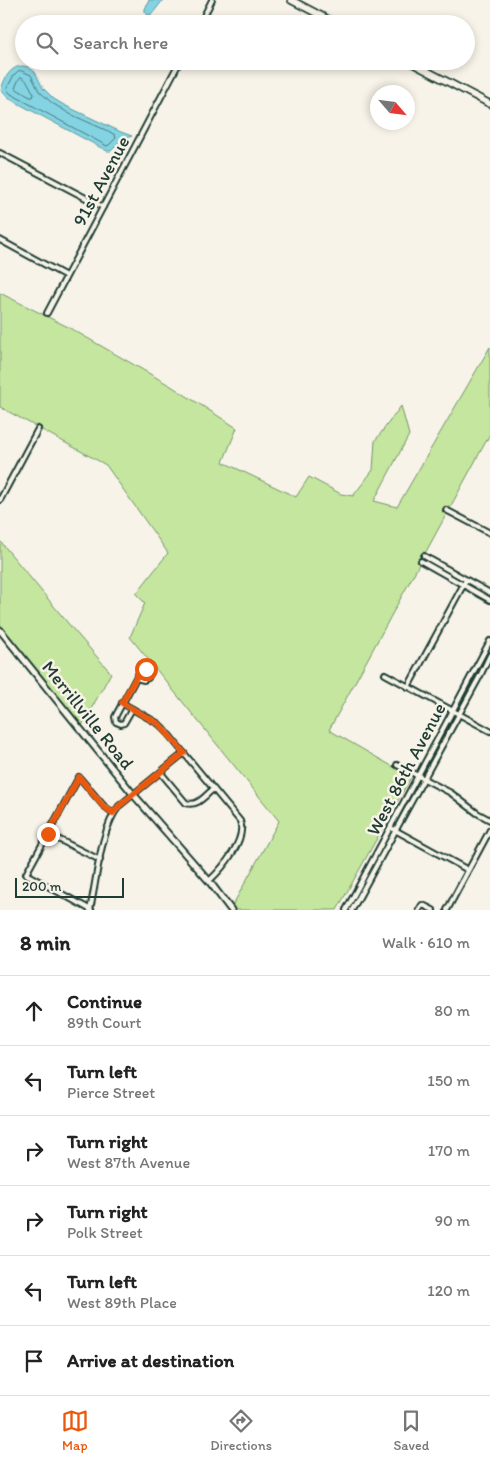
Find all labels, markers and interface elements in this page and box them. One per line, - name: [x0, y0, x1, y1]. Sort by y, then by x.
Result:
- search box: [15, 15, 475, 70]
- icon: search: [33, 29, 61, 57]
- text: Search here: [73, 31, 168, 54]
- north arrow: [370, 85, 415, 130]
- street label: 91st Avenue: [68, 132, 134, 230]
- street label: Merrillville Road: [37, 656, 139, 774]
- route start: [135, 658, 158, 681]
- street label: West 86th Avenue: [361, 699, 451, 839]
- route end: [37, 823, 60, 846]
- scale bar: [15, 875, 124, 898]
- text: 200 m: [22, 878, 62, 895]
- text: 8 min: [20, 930, 70, 955]
- text: Walk · 610 m: [382, 933, 470, 952]
- text: Continue: [67, 990, 142, 1013]
- icon: ahead: [20, 997, 48, 1025]
- text: 80 m: [434, 1001, 470, 1020]
- text: 89th Court: [67, 1013, 142, 1032]
- text: Turn left: [67, 1060, 137, 1083]
- icon: left: [20, 1067, 48, 1095]
- text: 150 m: [427, 1071, 470, 1090]
- text: Pierce Street: [67, 1083, 155, 1102]
- text: Turn right: [67, 1130, 148, 1153]
- icon: right: [20, 1137, 48, 1165]
- text: 170 m: [428, 1141, 470, 1160]
- text: West 87th Avenue: [67, 1153, 190, 1172]
- text: Turn right: [67, 1200, 148, 1223]
- icon: right: [20, 1207, 48, 1235]
- text: 90 m: [435, 1211, 470, 1230]
- text: Polk Street: [67, 1223, 143, 1242]
- text: Turn left: [67, 1270, 137, 1293]
- icon: left: [20, 1277, 48, 1305]
- text: 120 m: [427, 1281, 470, 1300]
- text: West 89th Place: [67, 1293, 177, 1312]
- icon: arrive: [20, 1347, 48, 1375]
- text: Arrive at destination: [67, 1349, 234, 1372]
- tab: Map: [61, 1407, 89, 1454]
- tab: Directions: [210, 1407, 272, 1454]
- tab: Saved: [393, 1407, 429, 1454]

